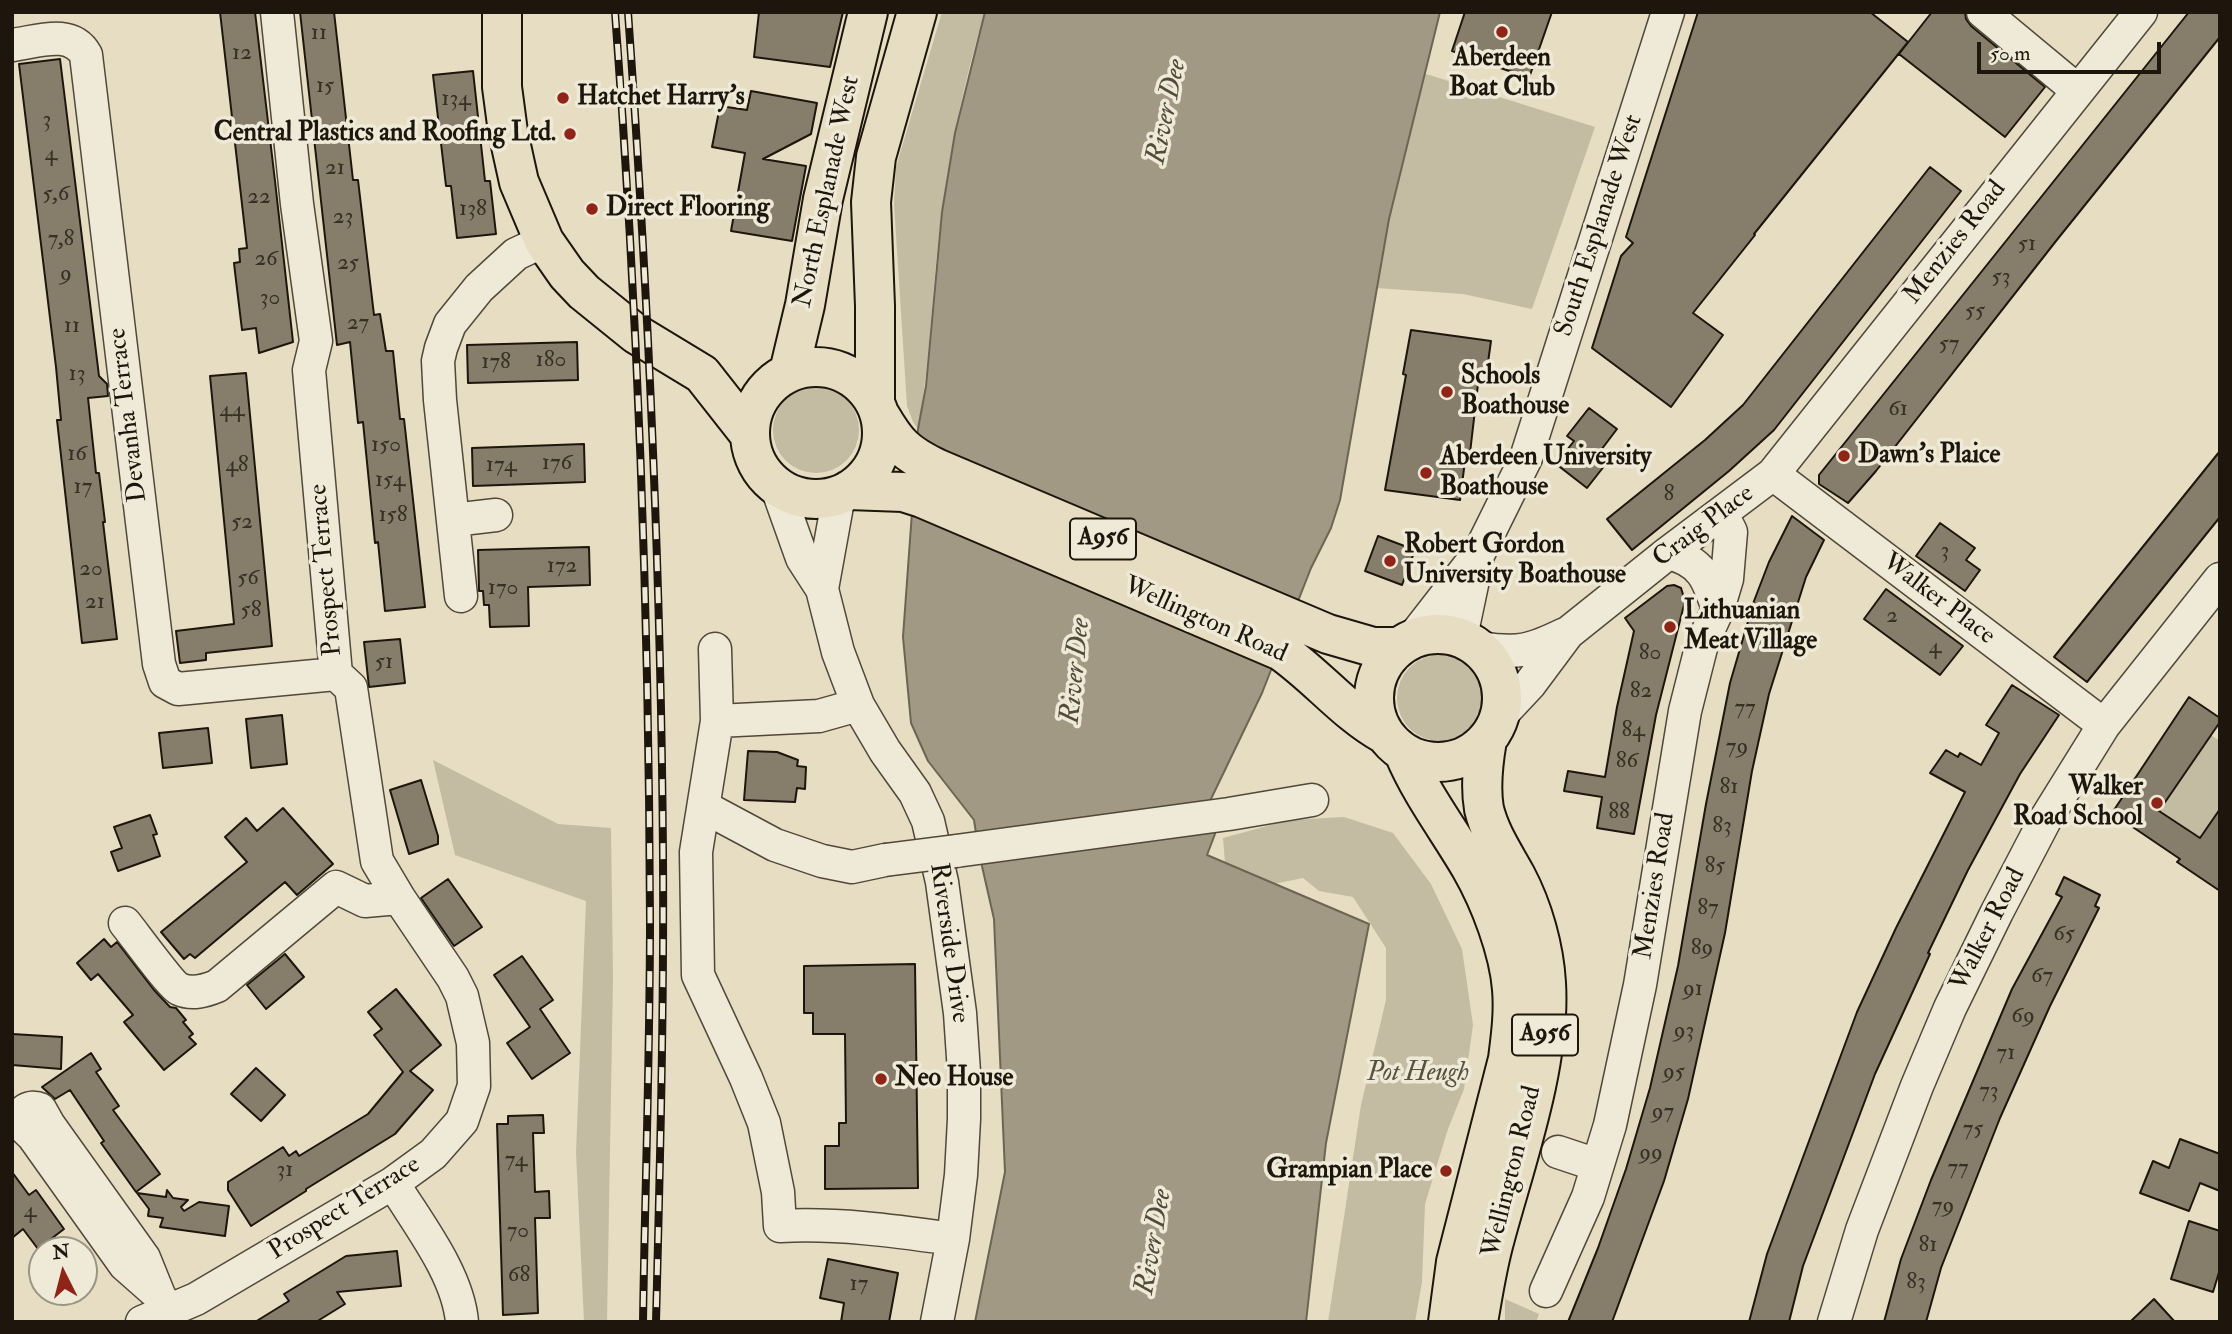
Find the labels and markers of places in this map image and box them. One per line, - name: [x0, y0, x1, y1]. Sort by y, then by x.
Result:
- marker: Aberdeen Boat Club: [1494, 24, 1510, 40]
- place label: Aberdeen Boat Club: [1449, 43, 1555, 104]
- place label: Hatchet Harry's: [577, 82, 745, 114]
- marker: Hatchet Harry's: [555, 90, 571, 106]
- place label: Central Plastics and Roofing Ltd.: [214, 118, 556, 150]
- marker: Central Plastics and Roofing Ltd.: [562, 126, 578, 142]
- place label: Direct Flooring: [606, 193, 770, 225]
- marker: Direct Flooring: [584, 201, 600, 217]
- place label: Schools Boathouse: [1461, 361, 1569, 422]
- marker: Schools Boathouse: [1439, 384, 1455, 400]
- place label: Dawn's Plaice: [1858, 440, 2000, 472]
- place label: Aberdeen University Boathouse: [1440, 442, 1652, 504]
- marker: Dawn's Plaice: [1836, 448, 1852, 464]
- marker: Aberdeen University Boathouse: [1418, 465, 1434, 481]
- place label: Robert Gordon University Boathouse: [1404, 530, 1626, 592]
- marker: Robert Gordon University Boathouse: [1382, 553, 1398, 569]
- place label: Lithuanian Meat Village: [1684, 596, 1817, 658]
- marker: Lithuanian Meat Village: [1662, 619, 1678, 635]
- place label: Walker Road School: [2013, 772, 2143, 834]
- marker: Walker Road School: [2149, 795, 2165, 811]
- place label: Neo House: [895, 1063, 1013, 1095]
- marker: Neo House: [873, 1071, 889, 1087]
- place label: Grampian Place: [1266, 1155, 1432, 1187]
- marker: Grampian Place: [1438, 1163, 1454, 1179]

